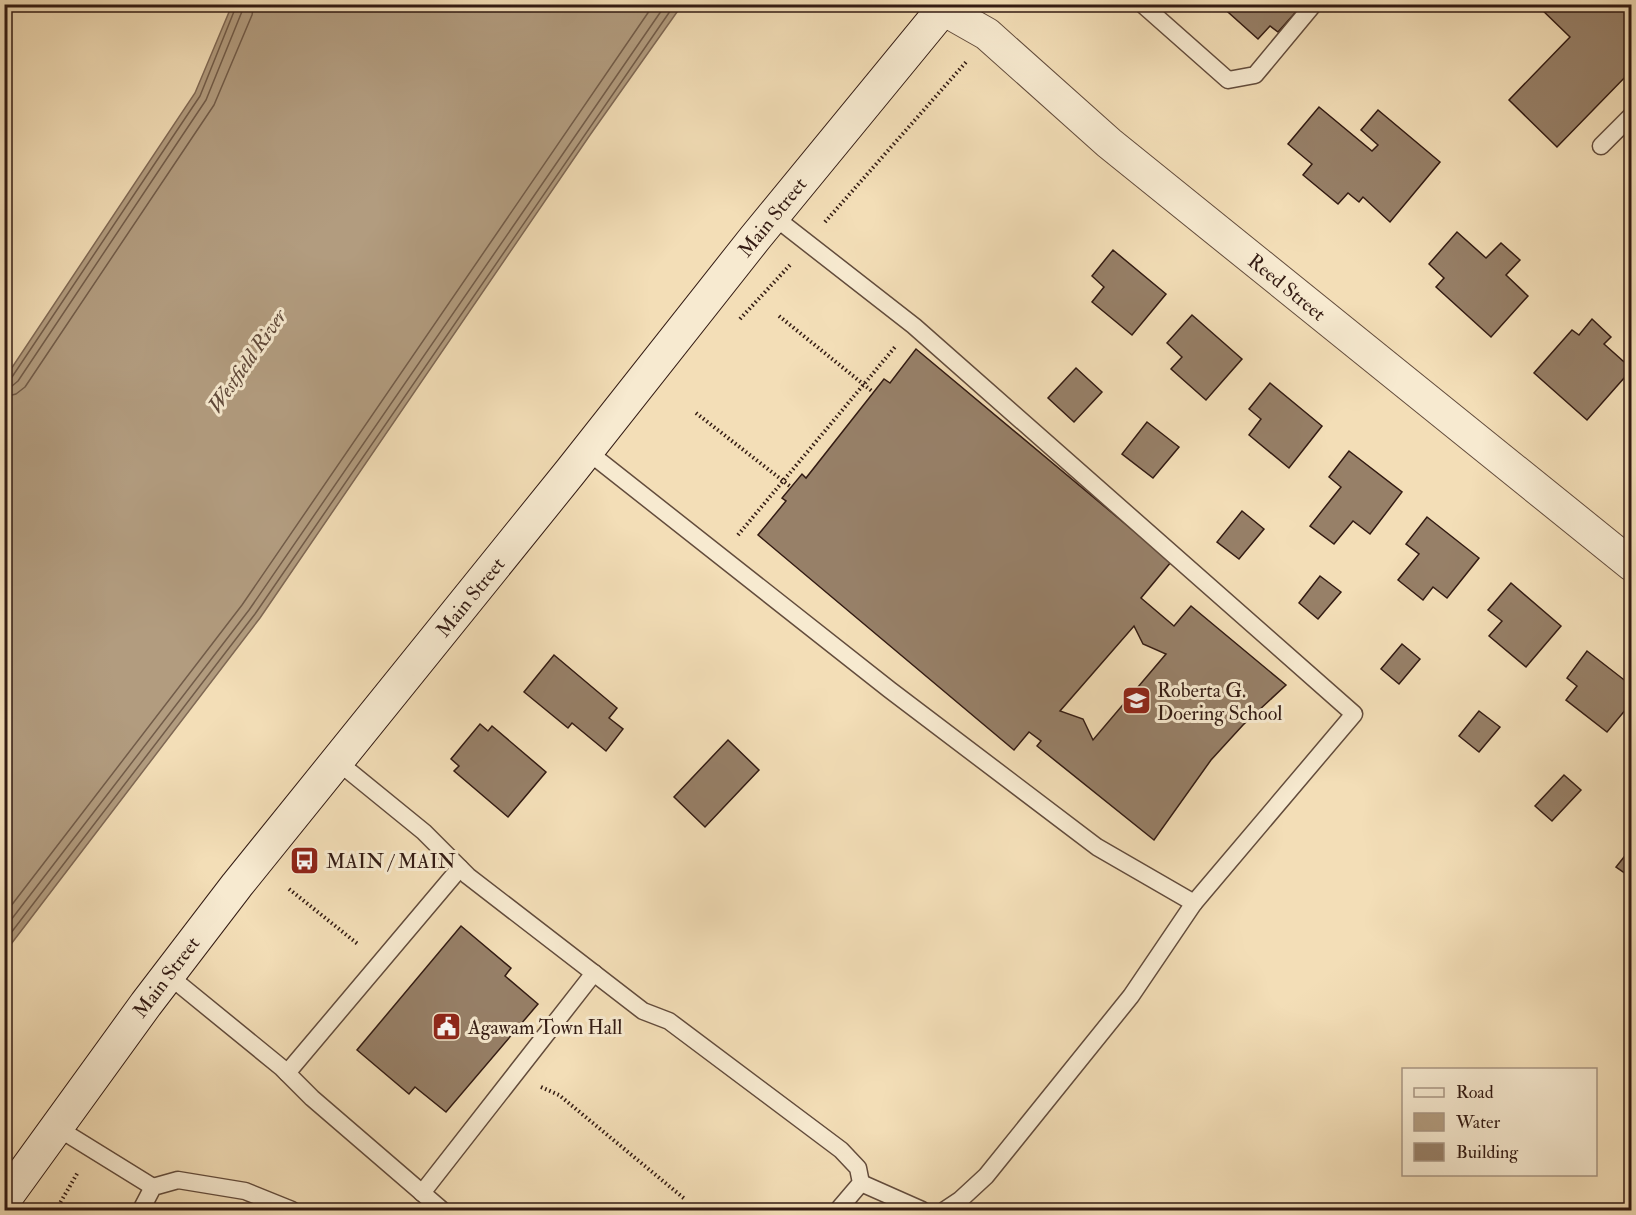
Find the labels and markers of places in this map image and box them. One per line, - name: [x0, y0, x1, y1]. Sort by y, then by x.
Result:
- place label: Roberta G. Doering School: [1157, 678, 1282, 726]
- school or university icon: Roberta G. Doering School: [1120, 685, 1152, 717]
- bus stop icon: MAIN / MAIN: [289, 845, 321, 877]
- place label: MAIN / MAIN: [326, 849, 456, 874]
- public building icon: Agawam Town Hall: [431, 1011, 463, 1043]
- place label: Agawam Town Hall: [467, 1015, 622, 1040]

